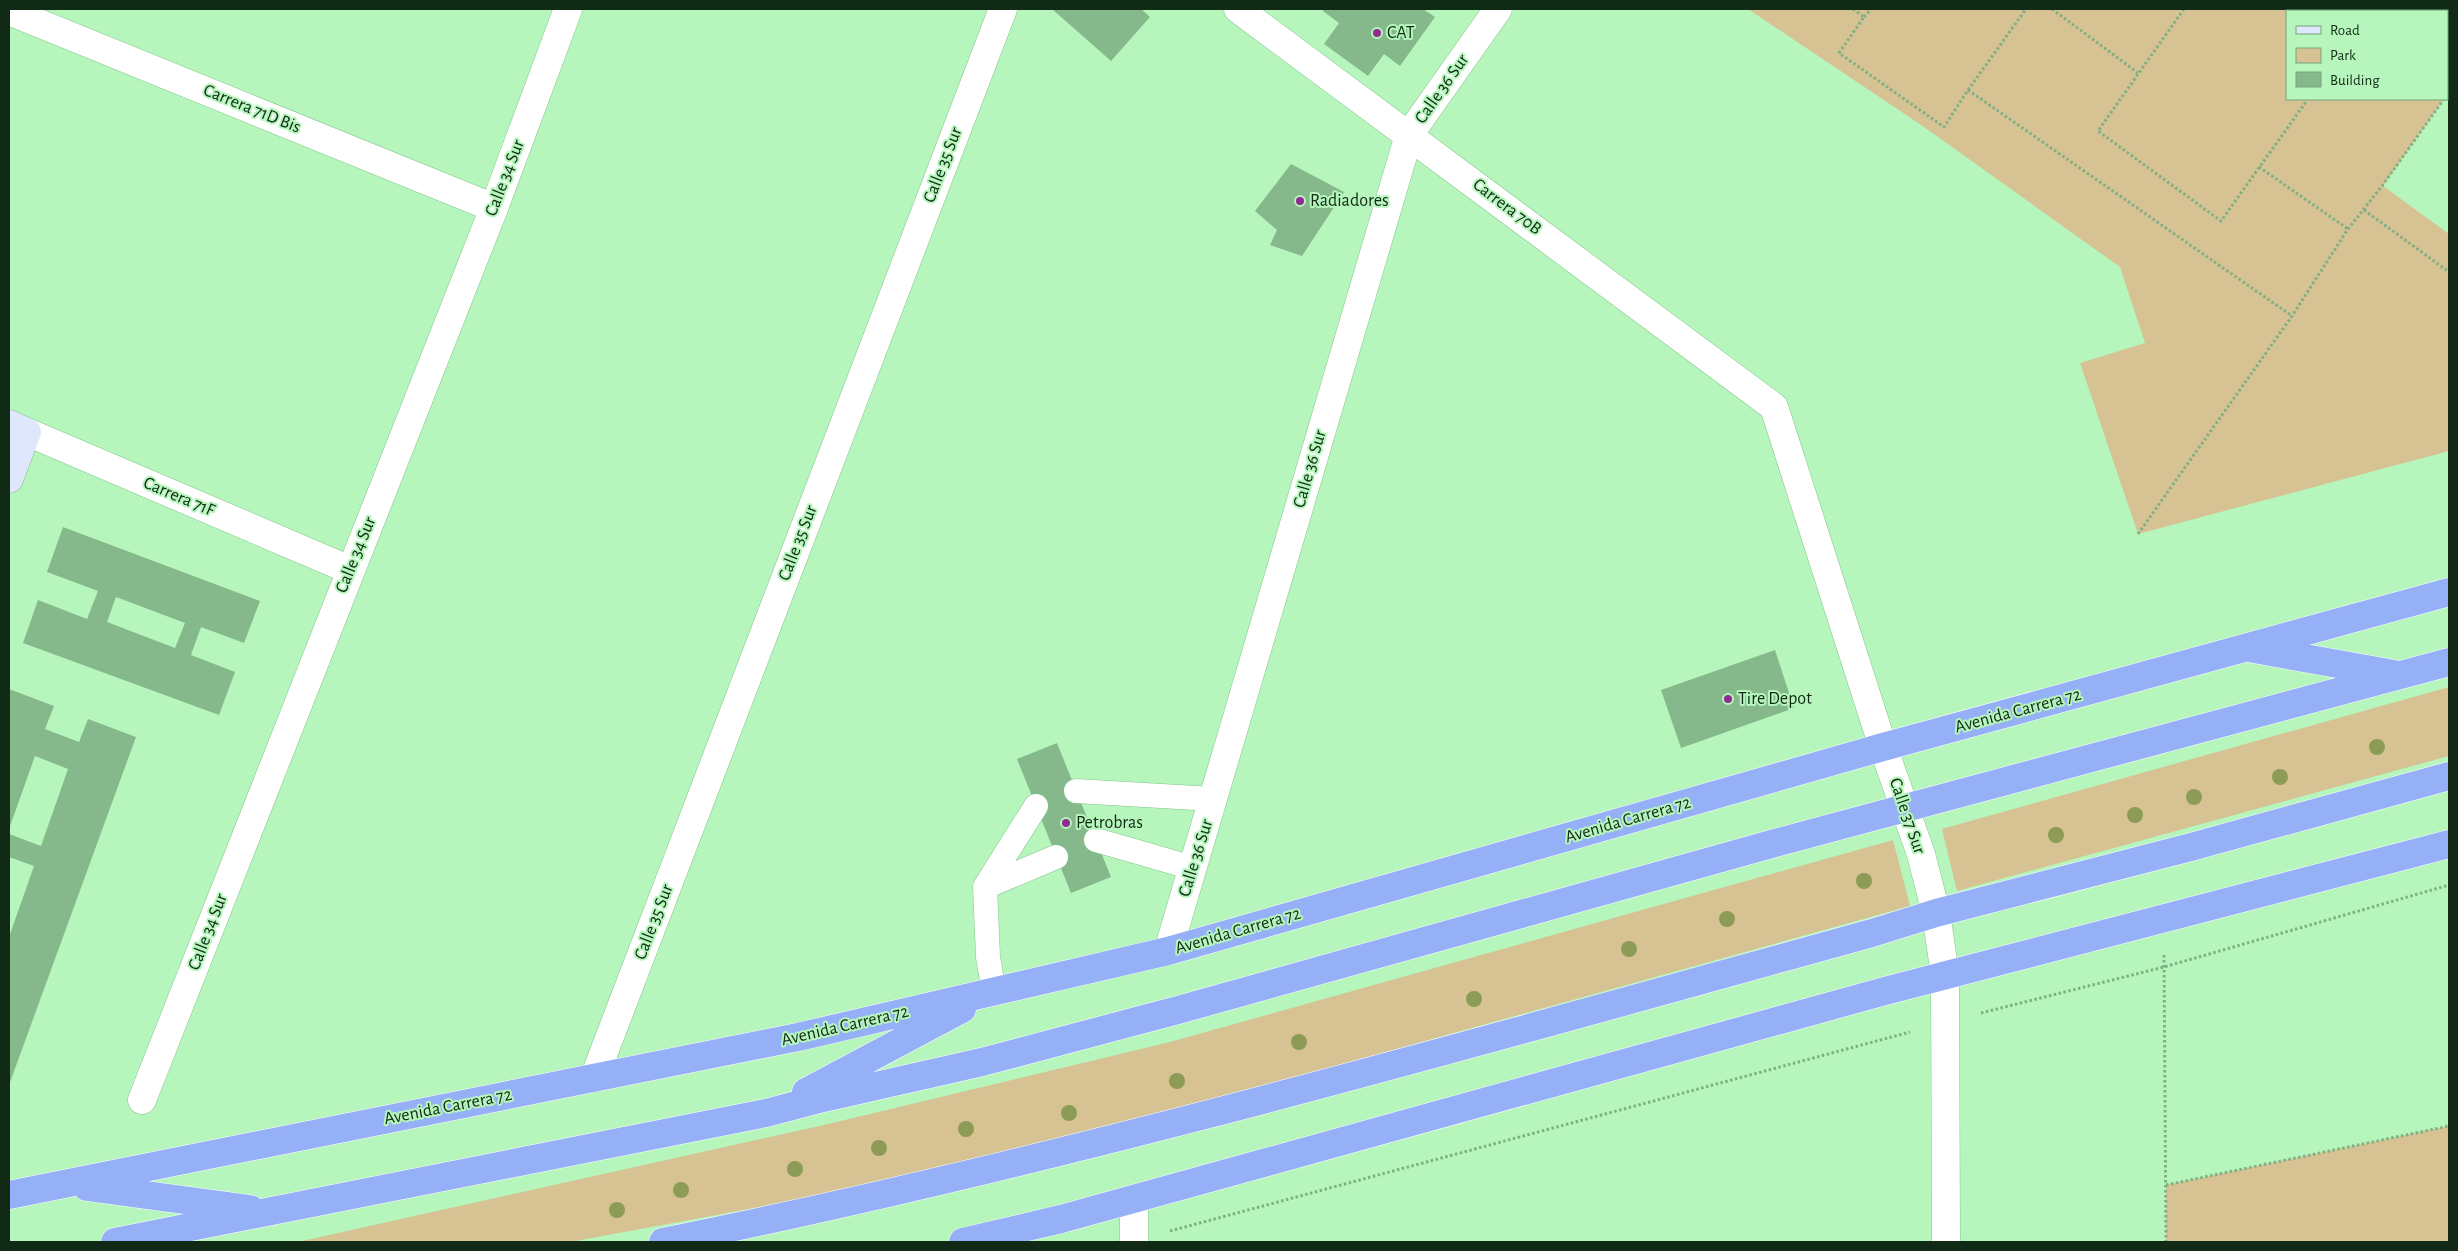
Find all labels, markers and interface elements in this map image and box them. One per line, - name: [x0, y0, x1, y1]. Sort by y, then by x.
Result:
- legend: [2286, 10, 2448, 100]
- text: Road: [2330, 23, 2360, 38]
- place label: CAT: [1387, 24, 1415, 42]
- marker: CAT: [1371, 27, 1383, 39]
- text: Park: [2330, 48, 2356, 63]
- street label: Calle 36 Sur: [1412, 51, 1472, 127]
- text: Building: [2330, 73, 2380, 88]
- street label: Carrera 71D Bis: [201, 81, 303, 137]
- street label: Calle 35 Sur: [920, 125, 966, 205]
- street label: Calle 34 Sur: [482, 137, 528, 219]
- street label: Carrera 70B: [1469, 175, 1545, 239]
- place label: Radiadores: [1310, 192, 1389, 210]
- marker: Radiadores: [1294, 195, 1306, 207]
- street label: Calle 36 Sur: [1290, 428, 1330, 510]
- street label: Carrera 71F: [141, 474, 218, 520]
- street label: Calle 35 Sur: [775, 503, 821, 583]
- street label: Calle 34 Sur: [333, 514, 379, 596]
- street label: Avenida Carrera 72: [1953, 685, 2083, 737]
- place label: Tire Depot: [1738, 690, 1812, 708]
- marker: Tire Depot: [1722, 693, 1734, 705]
- street label: Calle 37 Sur: [1886, 776, 1928, 856]
- street label: Avenida Carrera 72: [1563, 793, 1693, 847]
- place label: Petrobras: [1076, 814, 1143, 832]
- marker: Petrobras: [1060, 817, 1072, 829]
- street label: Calle 36 Sur: [1176, 817, 1216, 899]
- street label: Calle 35 Sur: [631, 882, 677, 962]
- street label: Calle 34 Sur: [185, 891, 231, 973]
- street label: Avenida Carrera 72: [1173, 904, 1303, 958]
- street label: Avenida Carrera 72: [780, 1003, 910, 1049]
- street label: Avenida Carrera 72: [382, 1086, 514, 1128]

